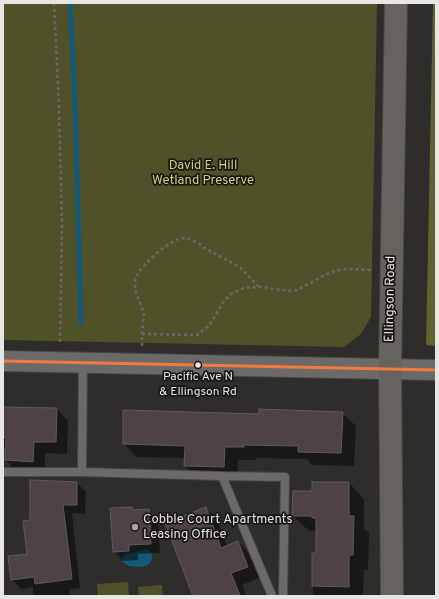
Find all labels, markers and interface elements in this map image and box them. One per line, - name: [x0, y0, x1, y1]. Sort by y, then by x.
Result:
- park label: David E. Hill Wetland Preserve: [152, 158, 254, 189]
- street label: Ellingson Road: [382, 256, 400, 342]
- marker: Pacific Ave N & Ellingson Rd: [193, 360, 203, 370]
- place label: Pacific Ave N & Ellingson Rd: [159, 371, 237, 399]
- place label: Cobble Court Apartments Leasing Office: [143, 512, 293, 543]
- marker: Cobble Court Apartments Leasing Office: [130, 522, 140, 532]

